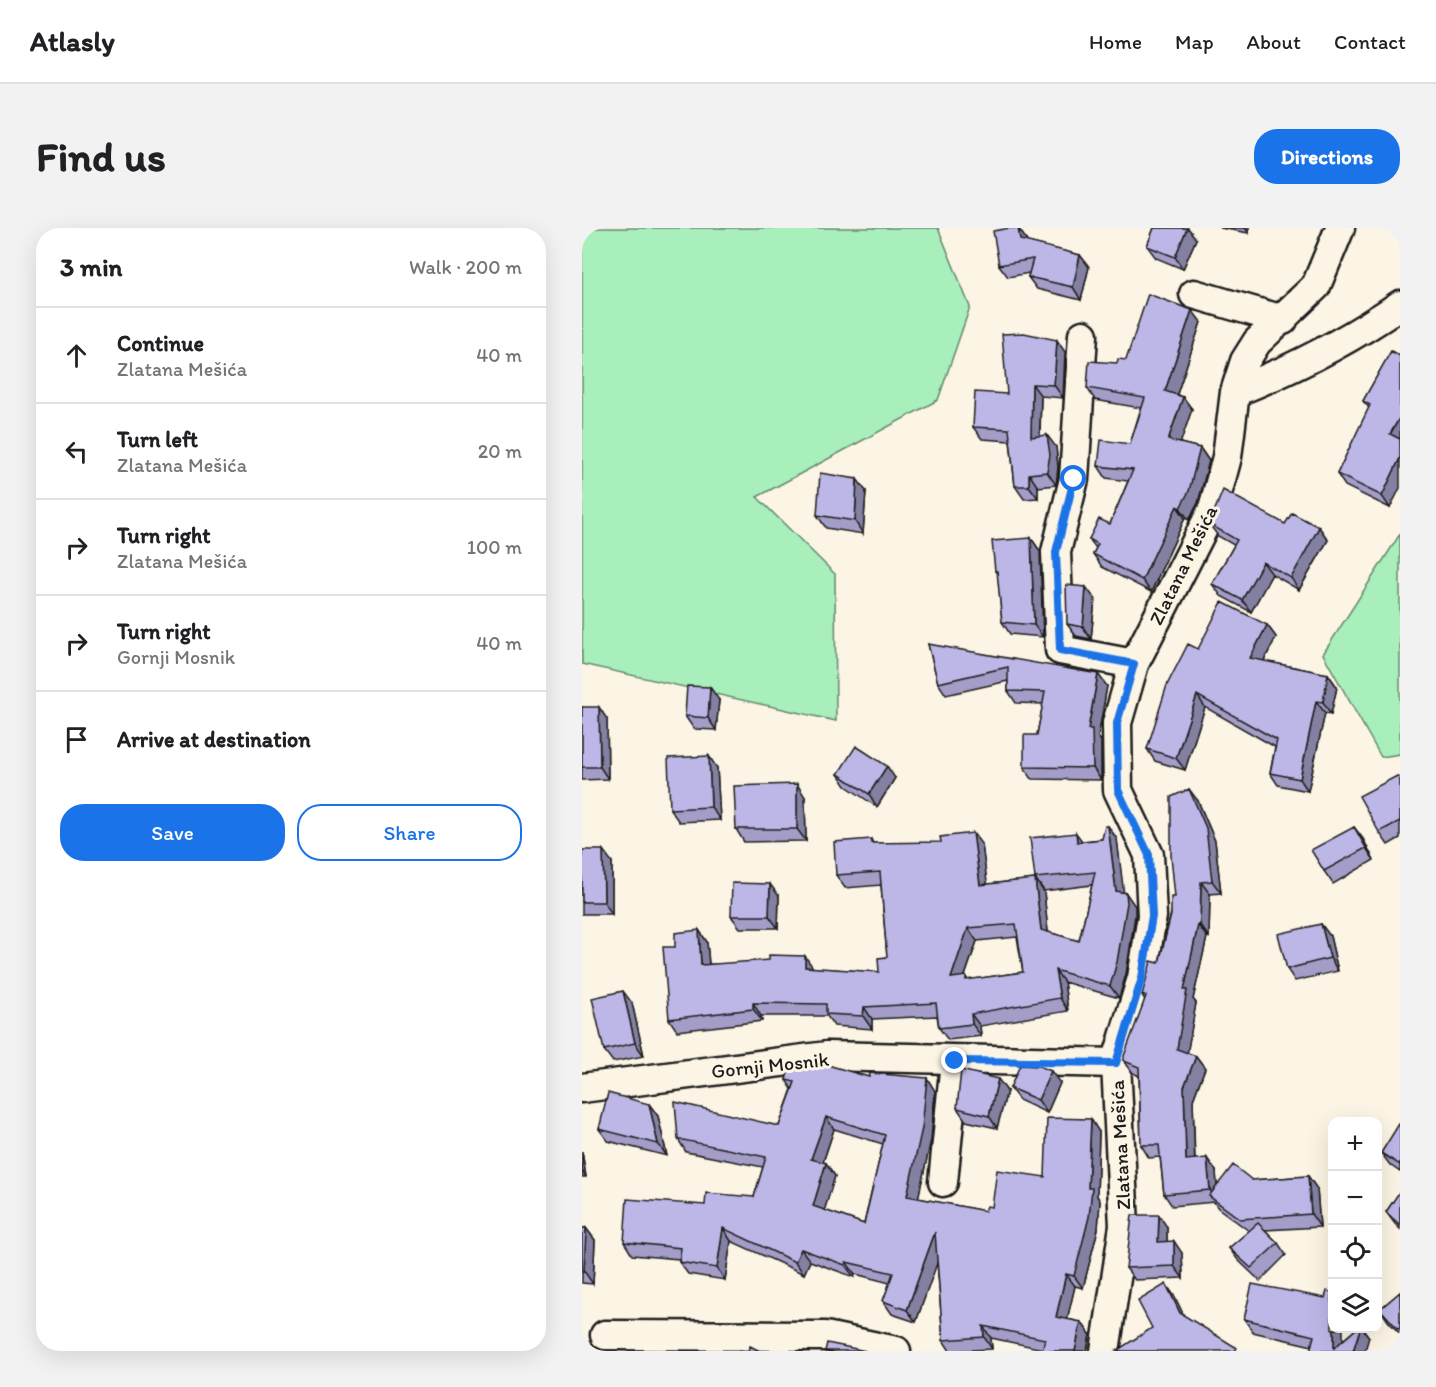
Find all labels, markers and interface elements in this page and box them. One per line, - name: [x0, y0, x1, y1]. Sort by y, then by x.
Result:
- text: Atlasly: [30, 24, 115, 58]
- text: Home: [1089, 29, 1142, 54]
- text: Map: [1175, 29, 1214, 54]
- text: About: [1247, 29, 1301, 54]
- text: Contact: [1334, 29, 1406, 54]
- button: Directions: [1254, 129, 1400, 184]
- text: Find us: [36, 131, 166, 182]
- text: 3 min: [60, 251, 122, 283]
- text: Walk · 200 m: [409, 255, 522, 279]
- text: Continue: [117, 330, 204, 357]
- icon: ahead: [60, 339, 93, 372]
- text: 40 m: [476, 343, 522, 367]
- text: Zlatana Mešića: [117, 357, 247, 381]
- text: Turn left: [117, 426, 198, 453]
- icon: left: [60, 435, 93, 468]
- text: 20 m: [478, 439, 522, 463]
- text: Zlatana Mešića: [117, 453, 247, 477]
- route start: [1060, 465, 1086, 491]
- street label: Zlatana Mešića: [1144, 501, 1223, 629]
- text: Turn right: [117, 522, 211, 549]
- icon: right: [60, 531, 93, 564]
- text: 100 m: [467, 535, 522, 559]
- text: Zlatana Mešića: [117, 549, 247, 573]
- text: Turn right: [117, 618, 211, 645]
- icon: right: [60, 627, 93, 660]
- text: 40 m: [476, 631, 522, 655]
- text: Gornji Mosnik: [117, 645, 235, 669]
- icon: arrive: [60, 723, 93, 756]
- text: Arrive at destination: [117, 726, 311, 753]
- button: Save: [60, 804, 285, 861]
- button: Share: [297, 804, 522, 861]
- street label: Gornji Mosnik: [710, 1047, 831, 1083]
- route end: [941, 1047, 967, 1073]
- street label: Zlatana Mešića: [1105, 1079, 1135, 1211]
- map controls: [1328, 1117, 1382, 1333]
- button: +: [1328, 1117, 1382, 1171]
- button: −: [1328, 1171, 1382, 1225]
- button: locate: [1328, 1225, 1382, 1279]
- button: layers: [1328, 1279, 1382, 1333]

